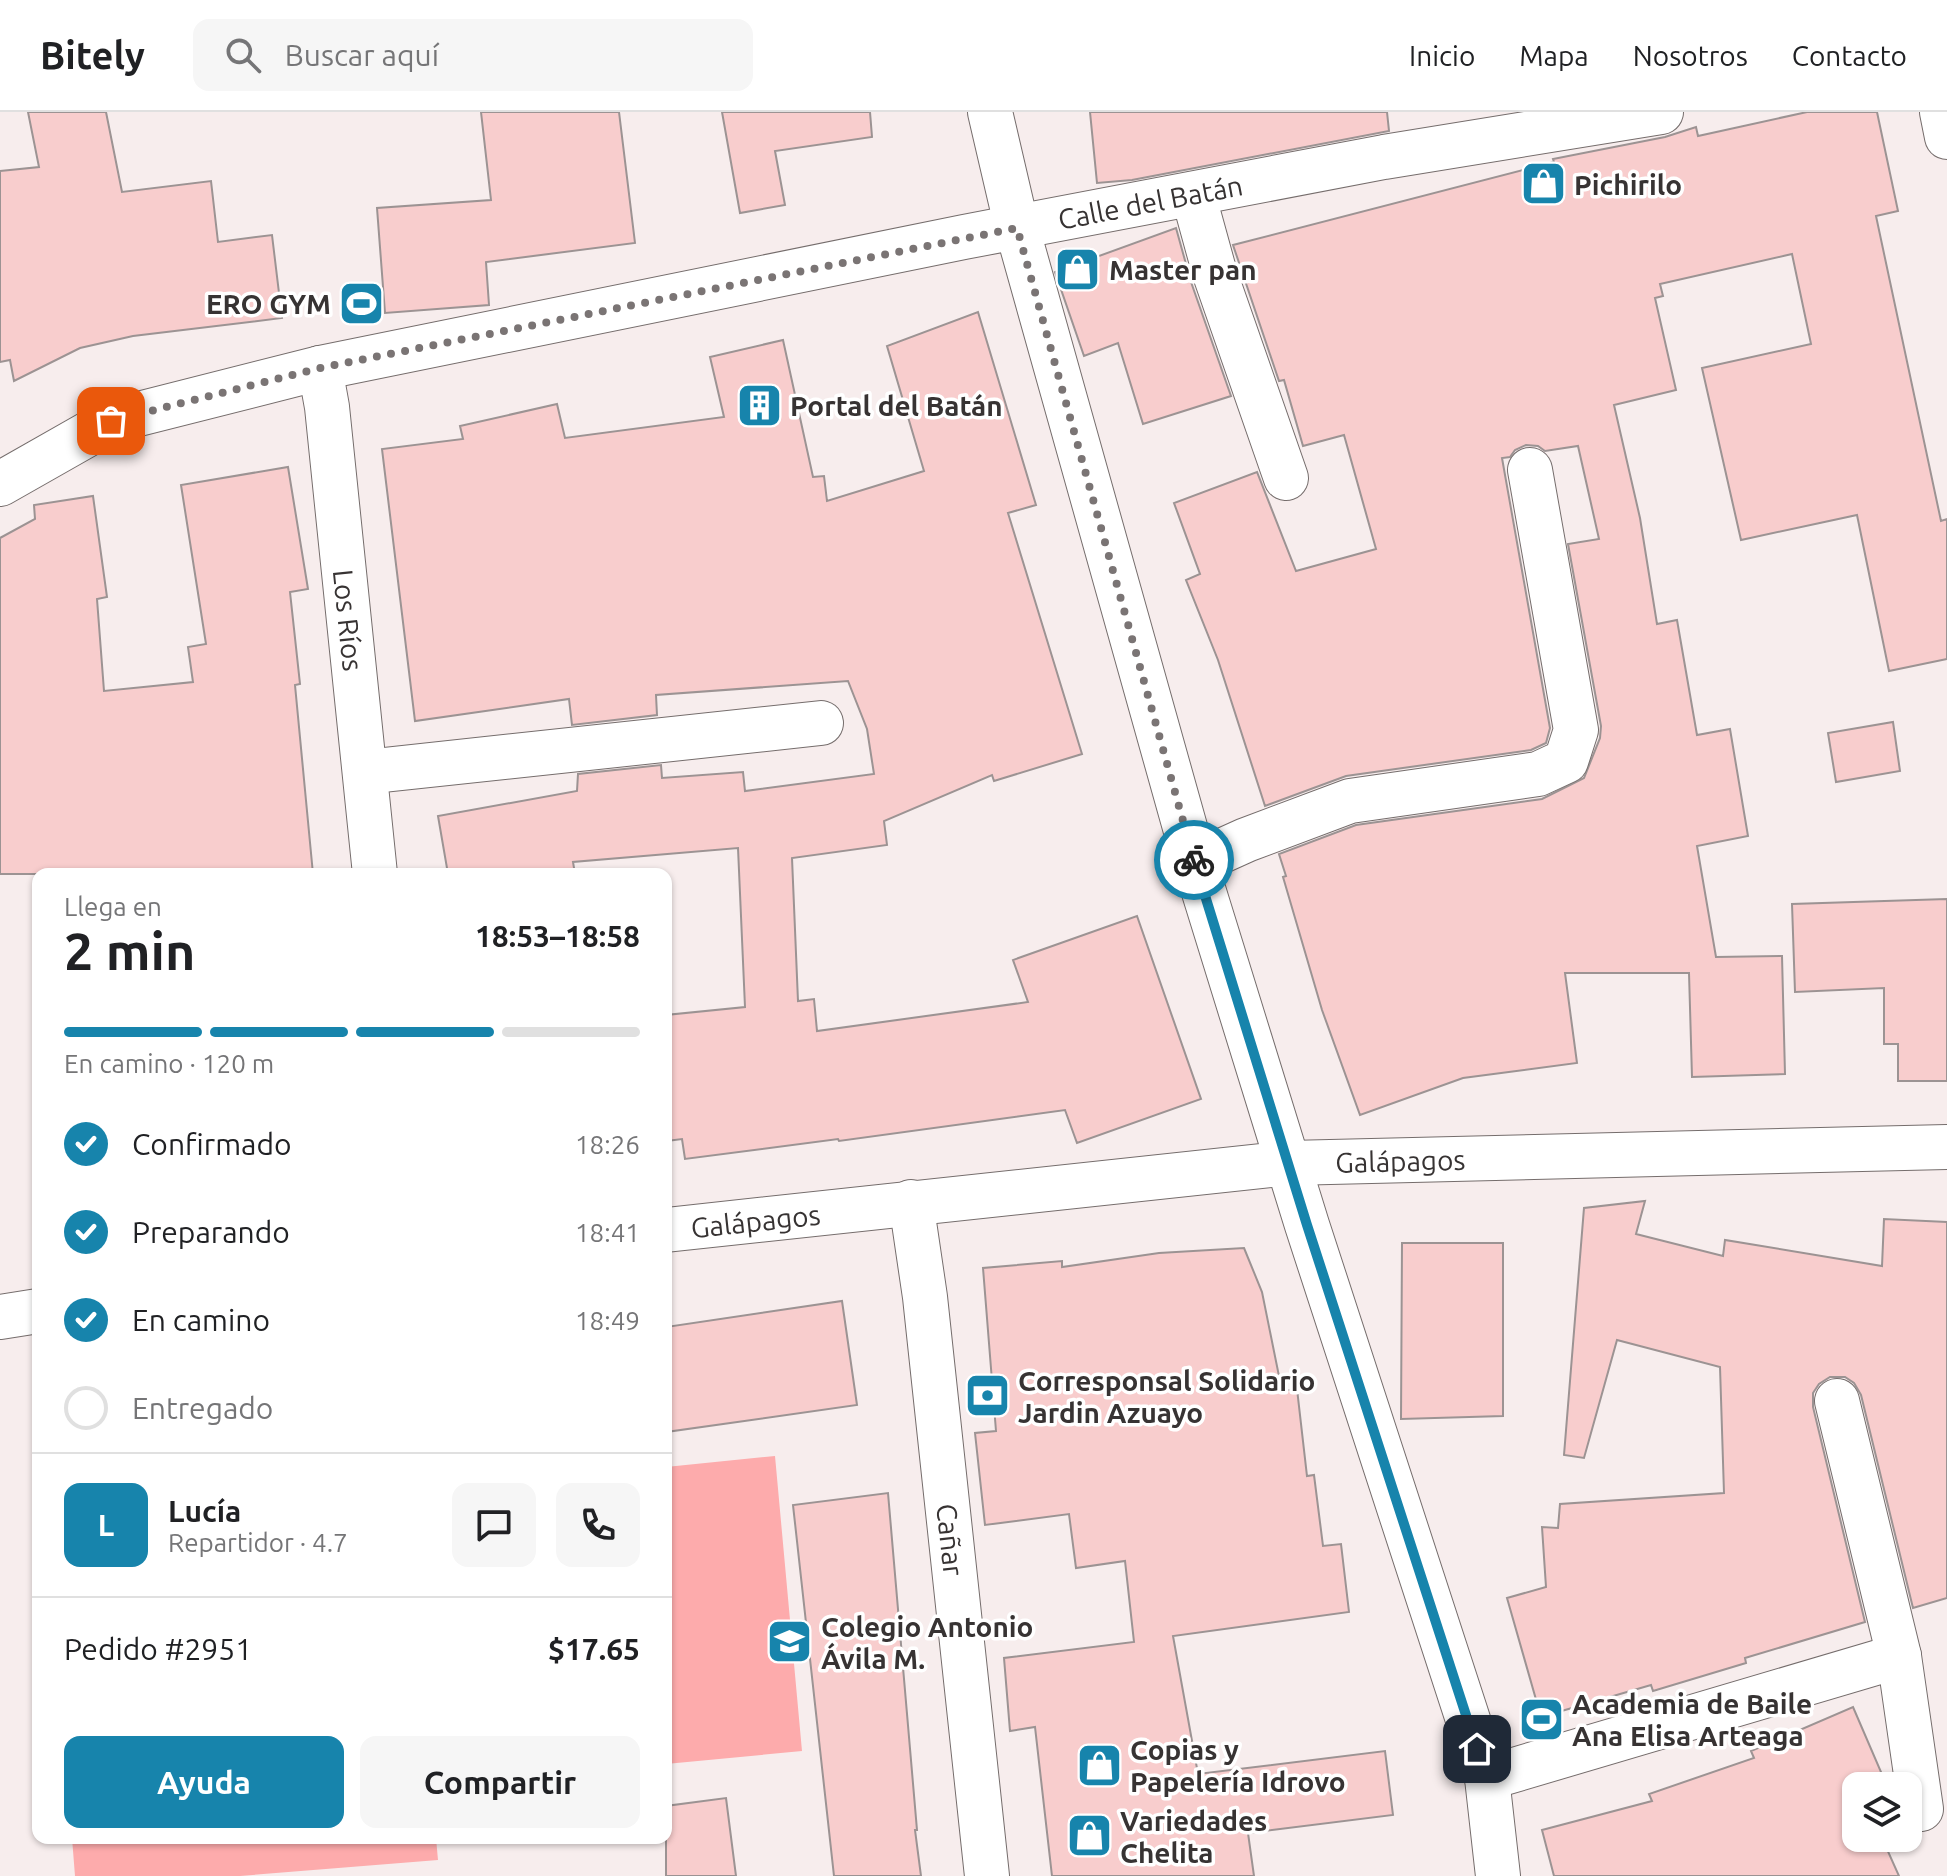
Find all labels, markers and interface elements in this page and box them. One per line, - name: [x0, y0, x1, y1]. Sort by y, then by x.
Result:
- search box: [193, 19, 753, 91]
- icon: search: [221, 33, 265, 77]
- text: Bitely: [40, 34, 145, 76]
- text: Buscar aquí: [285, 38, 439, 72]
- text: Inicio: [1409, 40, 1475, 71]
- text: Mapa: [1519, 40, 1589, 71]
- text: Nosotros: [1633, 40, 1748, 71]
- text: Contacto: [1792, 40, 1907, 71]
- shop icon: Pichirilo: [1519, 160, 1567, 208]
- street label: Calle del Batán: [1055, 169, 1245, 234]
- place label: Pichirilo: [1574, 169, 1682, 200]
- shop icon: Master pan: [1054, 245, 1102, 293]
- place label: Master pan: [1109, 254, 1257, 285]
- sports icon: ERO GYM: [338, 279, 386, 327]
- place label: ERO GYM: [206, 288, 331, 319]
- building icon: Portal del Batán: [735, 381, 783, 429]
- pin: [77, 387, 145, 455]
- place label: Portal del Batán: [790, 390, 1003, 421]
- icon: bag: [89, 399, 133, 443]
- street label: Los Ríos: [328, 568, 370, 673]
- courier: [1154, 820, 1234, 900]
- icon: bike: [1172, 838, 1216, 882]
- text: Llega en: [64, 892, 162, 921]
- text: 18:53–18:58: [475, 919, 640, 953]
- text: 2 min: [64, 922, 195, 980]
- text: En camino · 120 m: [64, 1049, 274, 1078]
- icon: check: [64, 1122, 108, 1166]
- text: Confirmado: [132, 1127, 292, 1161]
- text: 18:26: [575, 1130, 640, 1159]
- street label: Galápagos: [1335, 1143, 1466, 1177]
- street label: Galápagos: [689, 1198, 822, 1243]
- icon: check: [64, 1210, 108, 1254]
- text: Preparando: [132, 1215, 290, 1249]
- text: 18:41: [575, 1218, 640, 1247]
- icon: check: [64, 1298, 108, 1342]
- text: En camino: [132, 1303, 270, 1337]
- text: 18:49: [575, 1306, 640, 1335]
- place label: Corresponsal Solidario Jardin Azuayo: [1018, 1365, 1315, 1428]
- bank icon: Corresponsal Solidario Jardin Azuayo: [963, 1372, 1011, 1420]
- text: Entregado: [132, 1391, 273, 1425]
- button: chat: [452, 1483, 536, 1567]
- button: phone: [556, 1483, 640, 1567]
- text: Lucía: [168, 1494, 241, 1528]
- street label: Cañar: [932, 1502, 970, 1578]
- text: L: [98, 1508, 114, 1542]
- text: Repartidor · 4.7: [168, 1528, 348, 1557]
- place label: Colegio Antonio Ávila M.: [821, 1611, 1033, 1674]
- school or university icon: Colegio Antonio Ávila M.: [766, 1618, 814, 1666]
- text: Pedido #2951: [64, 1632, 252, 1666]
- text: $17.65: [548, 1632, 640, 1666]
- place label: Academia de Baile Ana Elisa Arteaga: [1572, 1688, 1812, 1751]
- sports icon: Academia de Baile Ana Elisa Arteaga: [1517, 1695, 1565, 1743]
- pin: [1443, 1715, 1511, 1783]
- icon: home: [1455, 1727, 1499, 1771]
- place label: Copias y Papelería Idrovo: [1130, 1734, 1346, 1797]
- button: Ayuda: [64, 1736, 344, 1828]
- button: Compartir: [360, 1736, 640, 1828]
- shop icon: Copias y Papelería Idrovo: [1075, 1741, 1123, 1789]
- map controls: [1842, 1772, 1922, 1852]
- button: layers: [1842, 1772, 1922, 1852]
- place label: Variedades Chelita: [1120, 1805, 1267, 1868]
- shop icon: Variedades Chelita: [1065, 1812, 1113, 1860]

